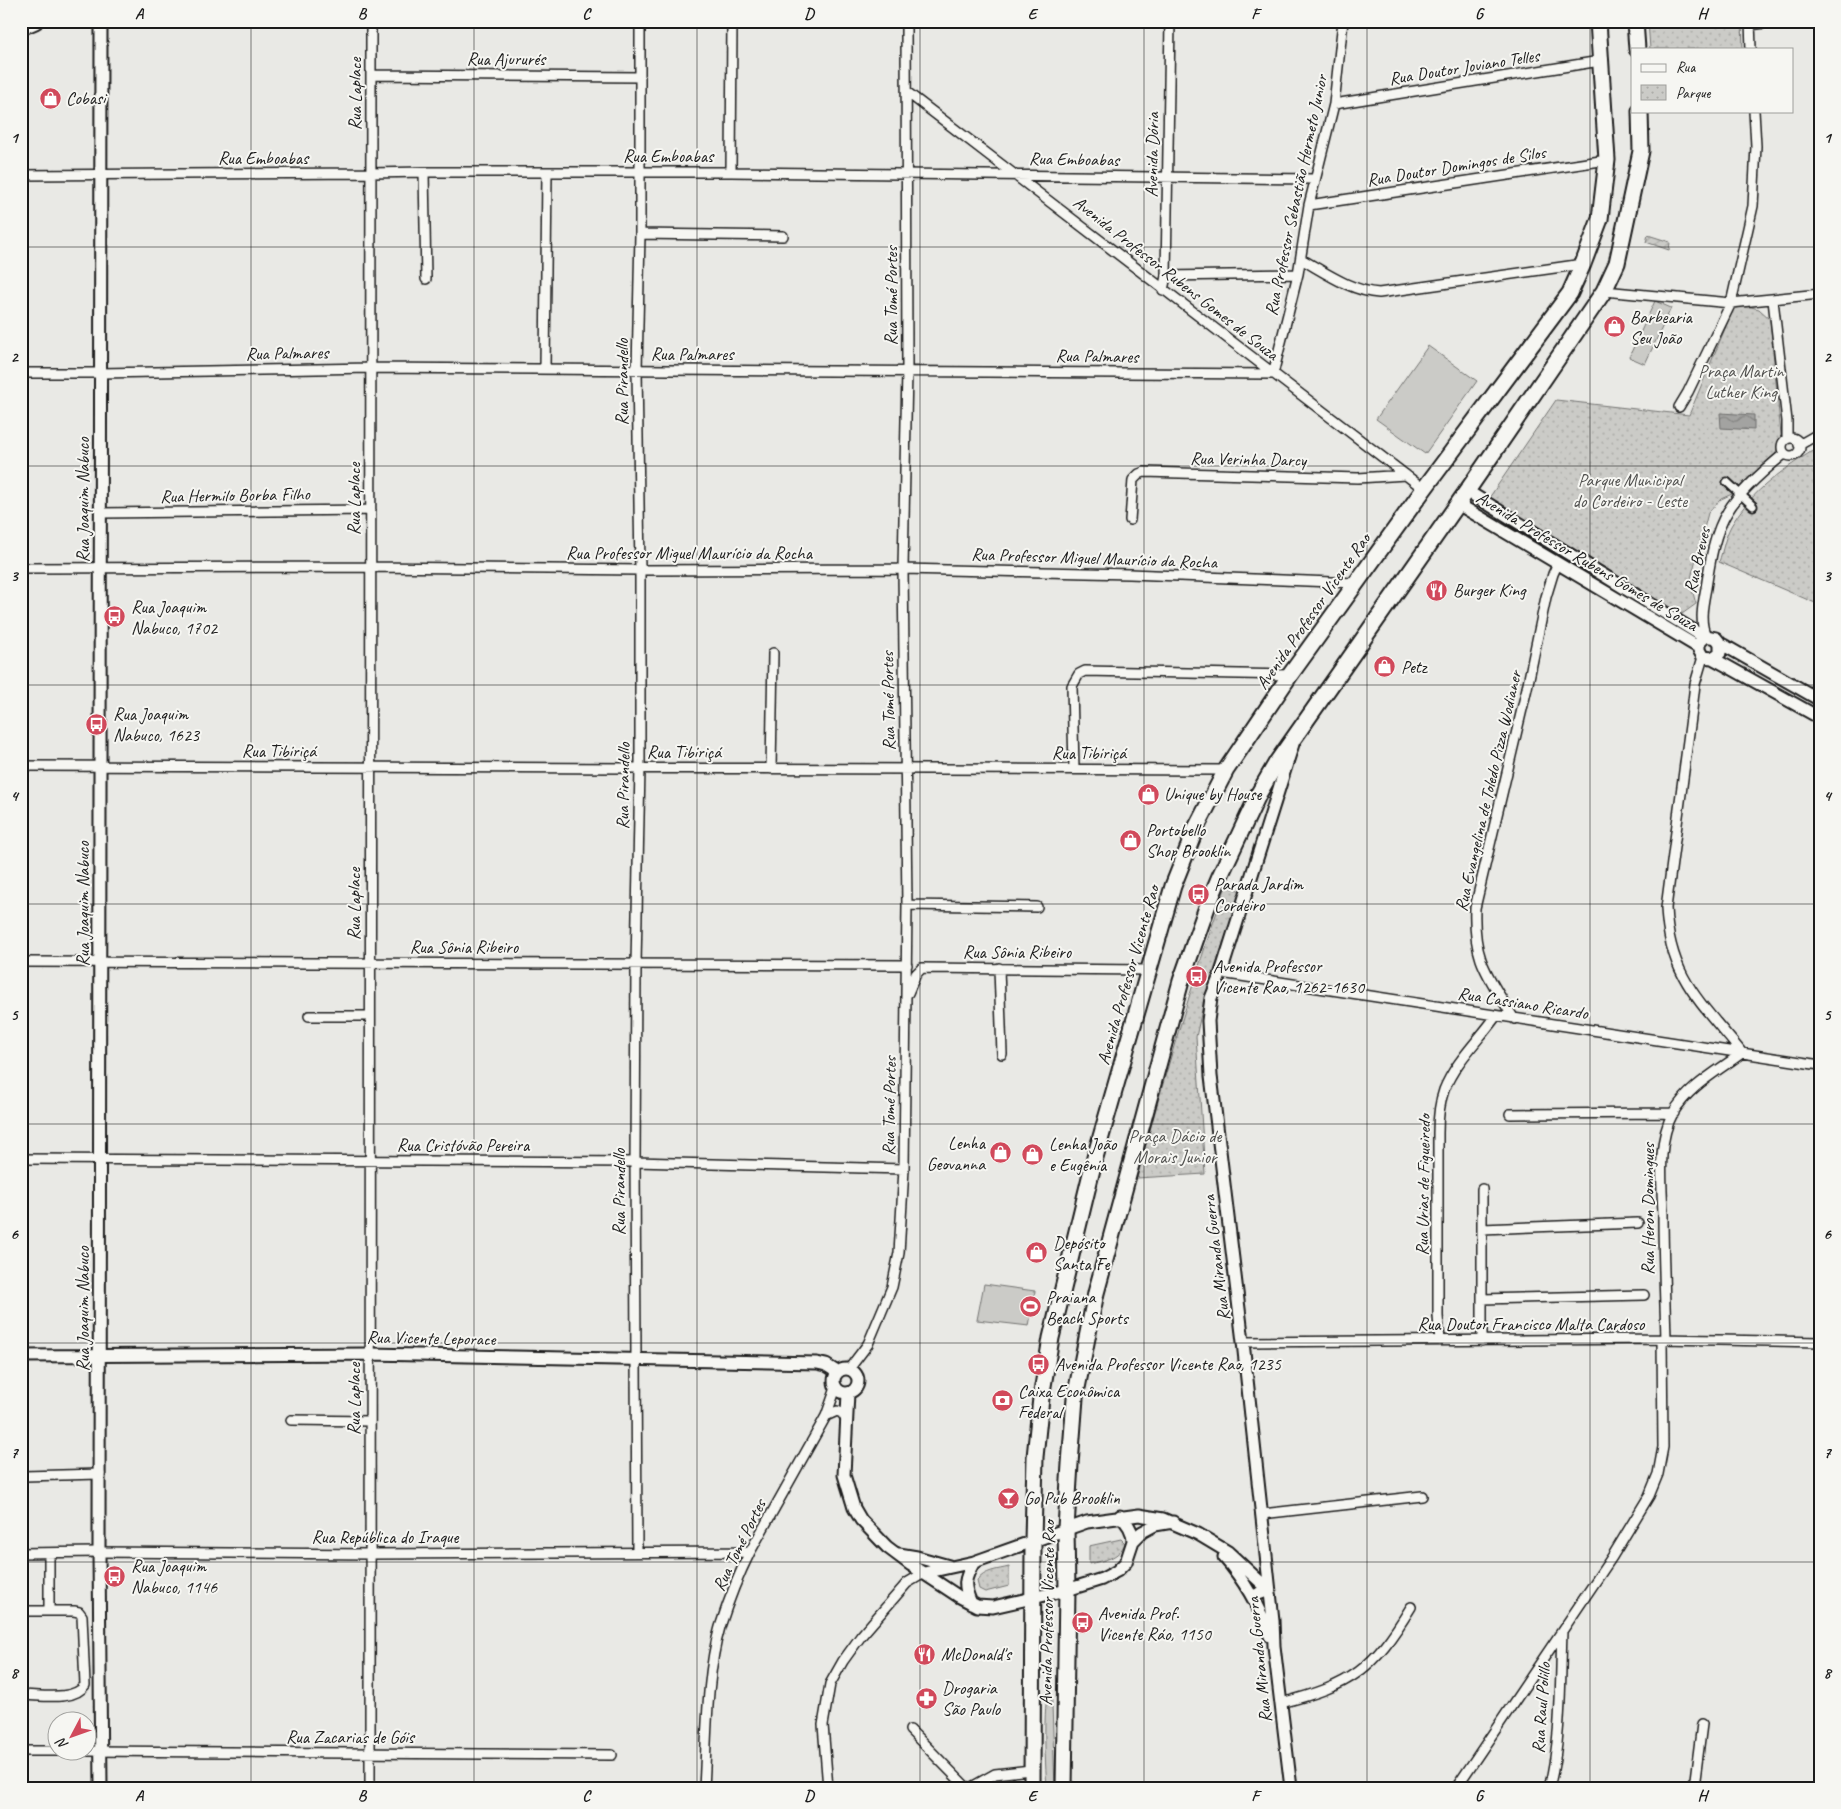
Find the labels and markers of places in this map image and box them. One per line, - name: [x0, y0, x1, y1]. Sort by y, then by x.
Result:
- shop icon: Cobasi: [38, 86, 62, 110]
- place label: Cobasi: [66, 87, 108, 109]
- place label: Barbearia Seu João: [1630, 306, 1694, 349]
- shop icon: Barbearia Seu João: [1602, 315, 1626, 339]
- restaurant icon: Burger King: [1425, 578, 1449, 602]
- place label: Burger King: [1453, 579, 1527, 601]
- place label: Rua Joaquim Nabuco, 1702: [131, 596, 219, 639]
- bus stop icon: Rua Joaquim Nabuco, 1702: [103, 605, 127, 629]
- shop icon: Petz: [1373, 655, 1397, 679]
- place label: Petz: [1401, 656, 1429, 678]
- place label: Rua Joaquim Nabuco, 1623: [113, 703, 201, 746]
- bus stop icon: Rua Joaquim Nabuco, 1623: [85, 712, 109, 736]
- shop icon: Unique by House: [1136, 782, 1160, 806]
- place label: Unique by House: [1164, 783, 1262, 805]
- place label: Portobello Shop Brooklin: [1146, 819, 1231, 862]
- shop icon: Portobello Shop Brooklin: [1118, 828, 1142, 852]
- place label: Parada Jardim Cordeiro: [1214, 873, 1304, 916]
- bus stop icon: Parada Jardim Cordeiro: [1186, 882, 1210, 906]
- place label: Avenida Professor Vicente Rao, 1262-1630: [1213, 955, 1366, 998]
- bus stop icon: Avenida Professor Vicente Rao, 1262-1630: [1185, 964, 1209, 988]
- place label: Lenha Geovanna: [927, 1132, 987, 1175]
- place label: Lenha João e Eugênia: [1049, 1133, 1118, 1176]
- shop icon: Lenha Geovanna: [989, 1141, 1013, 1165]
- shop icon: Lenha João e Eugênia: [1021, 1142, 1045, 1166]
- place label: Depósito Santa Fe: [1053, 1232, 1110, 1275]
- shop icon: Depósito Santa Fe: [1025, 1241, 1049, 1265]
- place label: Praiana Beach Sports: [1046, 1286, 1130, 1329]
- sports icon: Praiana Beach Sports: [1018, 1295, 1042, 1319]
- bus stop icon: Avenida Professor Vicente Rao, 1235: [1027, 1352, 1051, 1376]
- place label: Avenida Professor Vicente Rao, 1235: [1055, 1353, 1282, 1375]
- place label: Caixa Econômica Federal: [1018, 1380, 1121, 1423]
- bank icon: Caixa Econômica Federal: [990, 1389, 1014, 1413]
- bar icon: Go Pub Brooklin: [996, 1486, 1020, 1510]
- place label: Go Pub Brooklin: [1024, 1487, 1121, 1509]
- place label: Rua Joaquim Nabuco, 1146: [131, 1555, 218, 1598]
- bus stop icon: Rua Joaquim Nabuco, 1146: [103, 1564, 127, 1588]
- place label: Avenida Prof. Vicente Ráo, 1150: [1098, 1602, 1213, 1645]
- bus stop icon: Avenida Prof. Vicente Ráo, 1150: [1070, 1611, 1094, 1635]
- restaurant icon: McDonald's: [913, 1642, 937, 1666]
- place label: McDonald's: [941, 1643, 1013, 1665]
- place label: Drogaria São Paulo: [942, 1677, 1002, 1720]
- pharmacy icon: Drogaria São Paulo: [914, 1686, 938, 1710]

